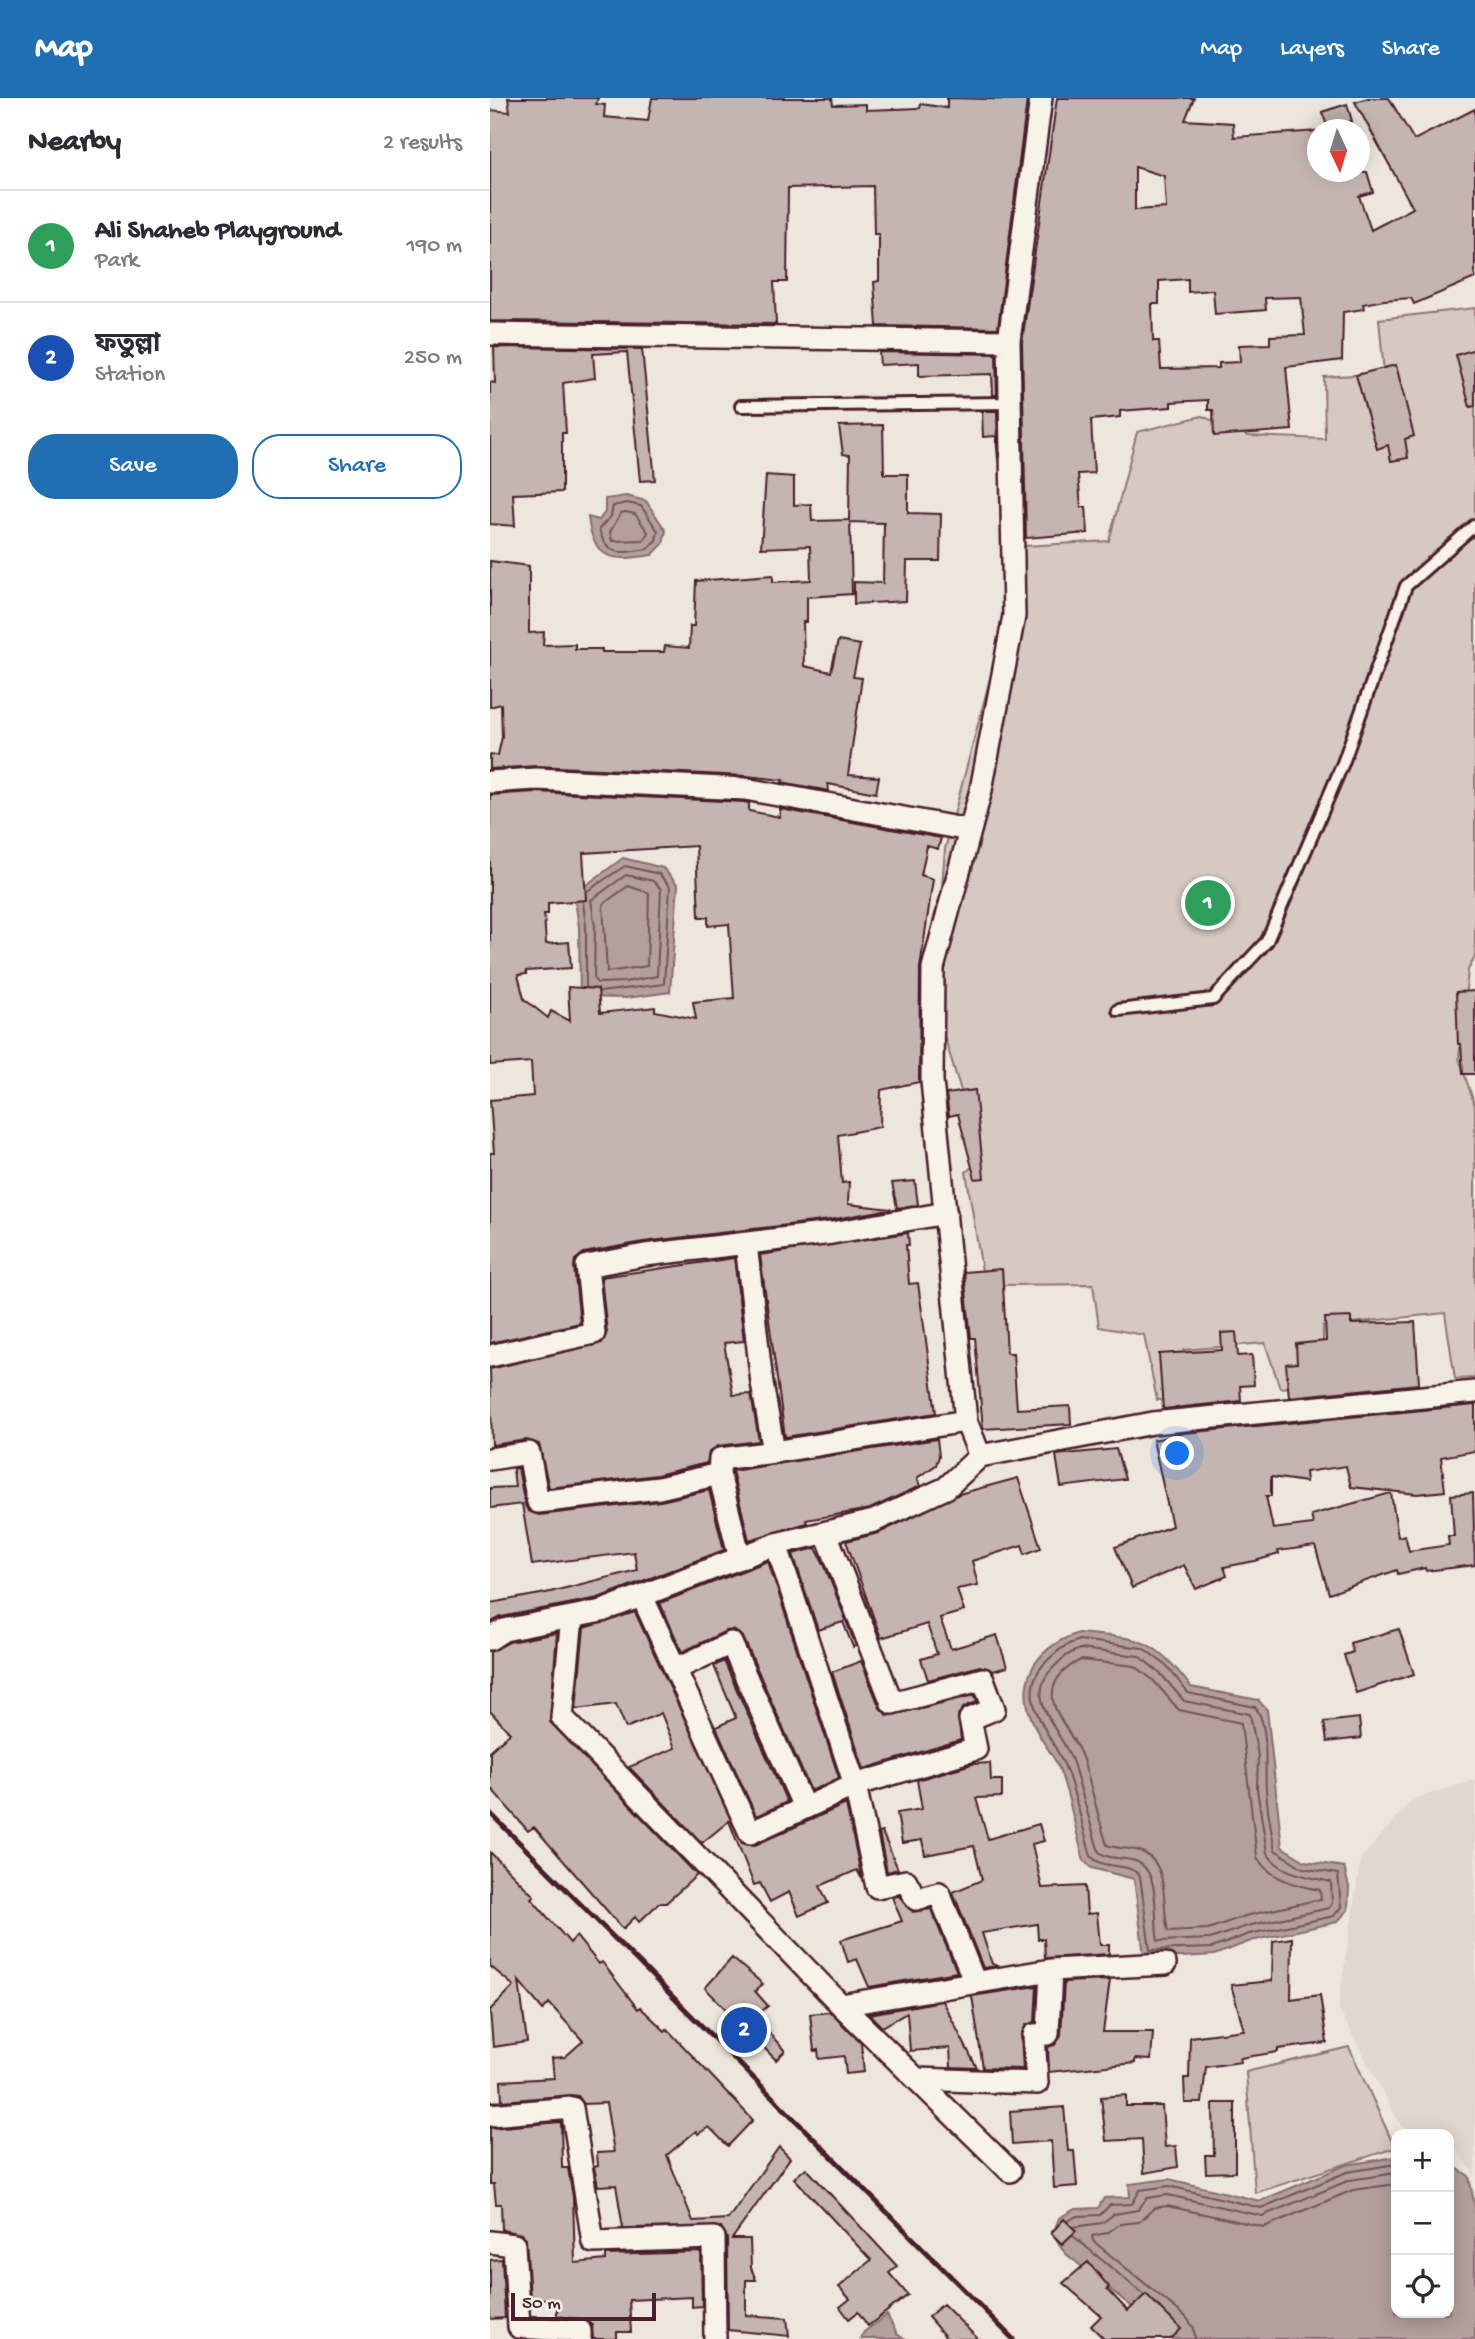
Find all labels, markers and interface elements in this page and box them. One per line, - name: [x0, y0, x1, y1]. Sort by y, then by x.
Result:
- text: Map: [35, 30, 92, 68]
- text: Map: [1200, 35, 1242, 64]
- text: Layers: [1280, 35, 1344, 64]
- text: Share: [1382, 35, 1440, 64]
- north arrow: [1307, 119, 1370, 182]
- text: Nearby: [28, 126, 121, 161]
- text: 2 results: [383, 130, 462, 157]
- text: Ali Shaheb Playground: [95, 217, 340, 248]
- text: 1: [46, 233, 56, 260]
- text: 190 m: [406, 233, 462, 260]
- text: Park: [95, 248, 139, 275]
- text: ফতুল্লা: [95, 331, 160, 362]
- text: 2: [45, 345, 57, 372]
- text: 250 m: [404, 345, 462, 372]
- text: Station: [95, 362, 165, 389]
- button: Save: [28, 434, 238, 499]
- button: Share: [252, 434, 462, 499]
- pin: 1: [1185, 877, 1231, 929]
- your location: [1160, 1436, 1194, 1470]
- pin: 2: [721, 2004, 767, 2056]
- map controls: [1391, 2129, 1454, 2318]
- button: +: [1391, 2129, 1454, 2192]
- button: −: [1391, 2192, 1454, 2255]
- button: locate: [1391, 2255, 1454, 2318]
- scale bar: [511, 2290, 656, 2322]
- text: 50 m: [522, 2293, 561, 2316]

